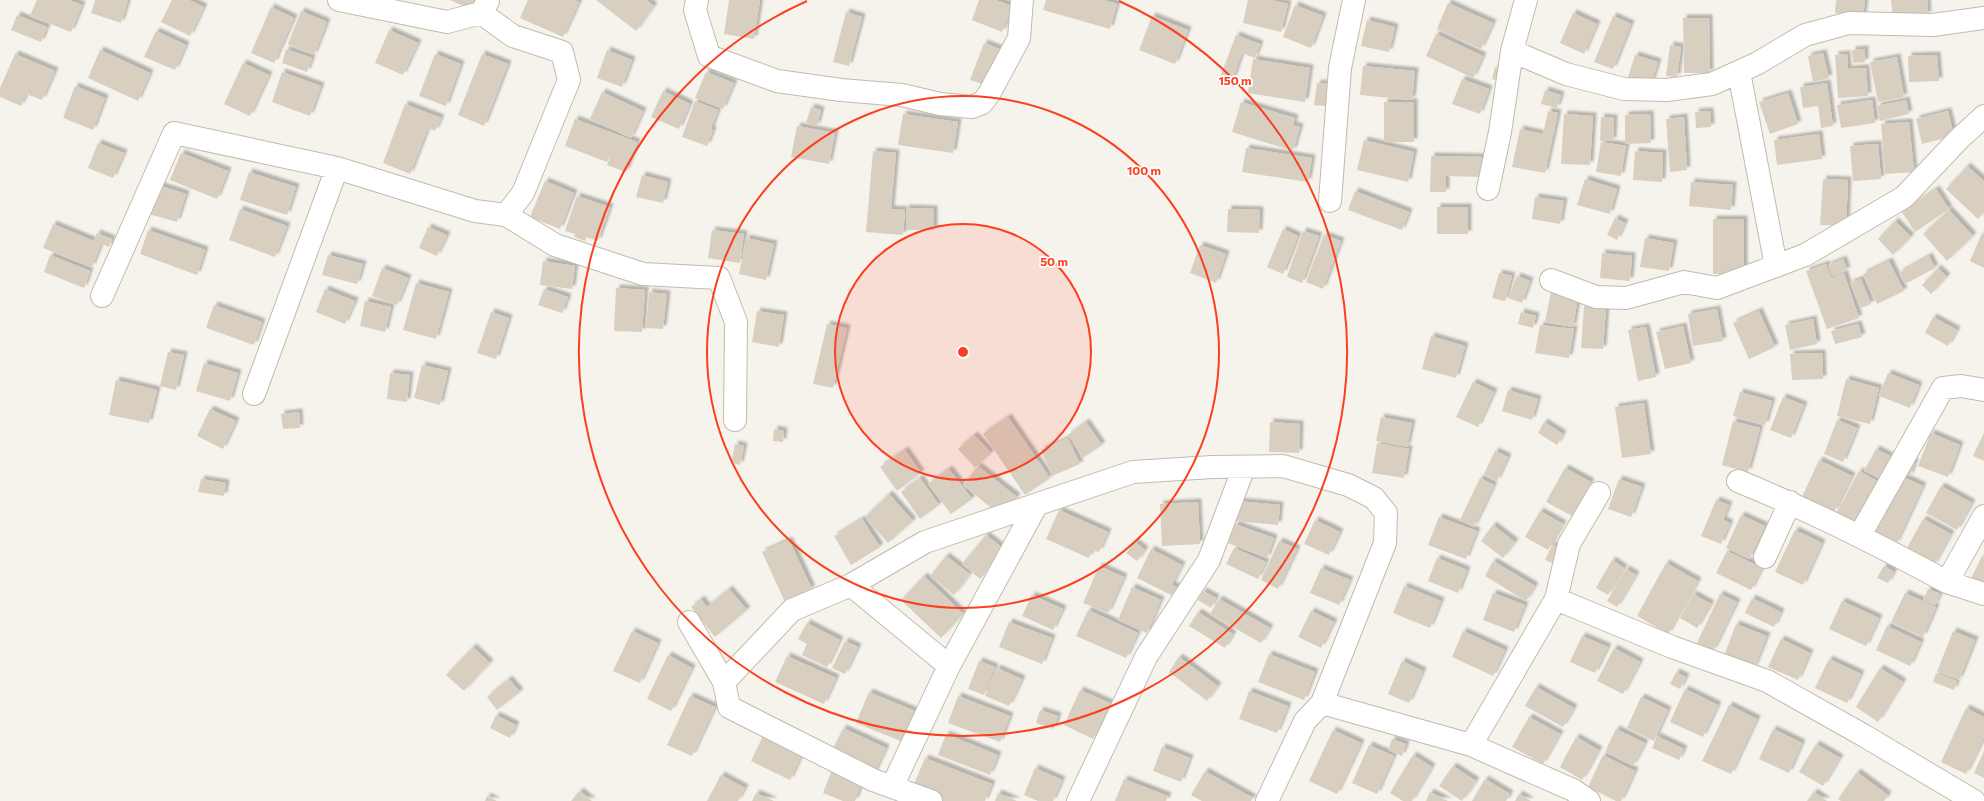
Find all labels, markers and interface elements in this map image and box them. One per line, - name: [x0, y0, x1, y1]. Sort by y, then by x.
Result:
- text: 150 m: [1218, 73, 1252, 87]
- text: 100 m: [1127, 163, 1161, 177]
- text: 50 m: [1040, 254, 1068, 268]
- centre of rings: [956, 345, 970, 359]

